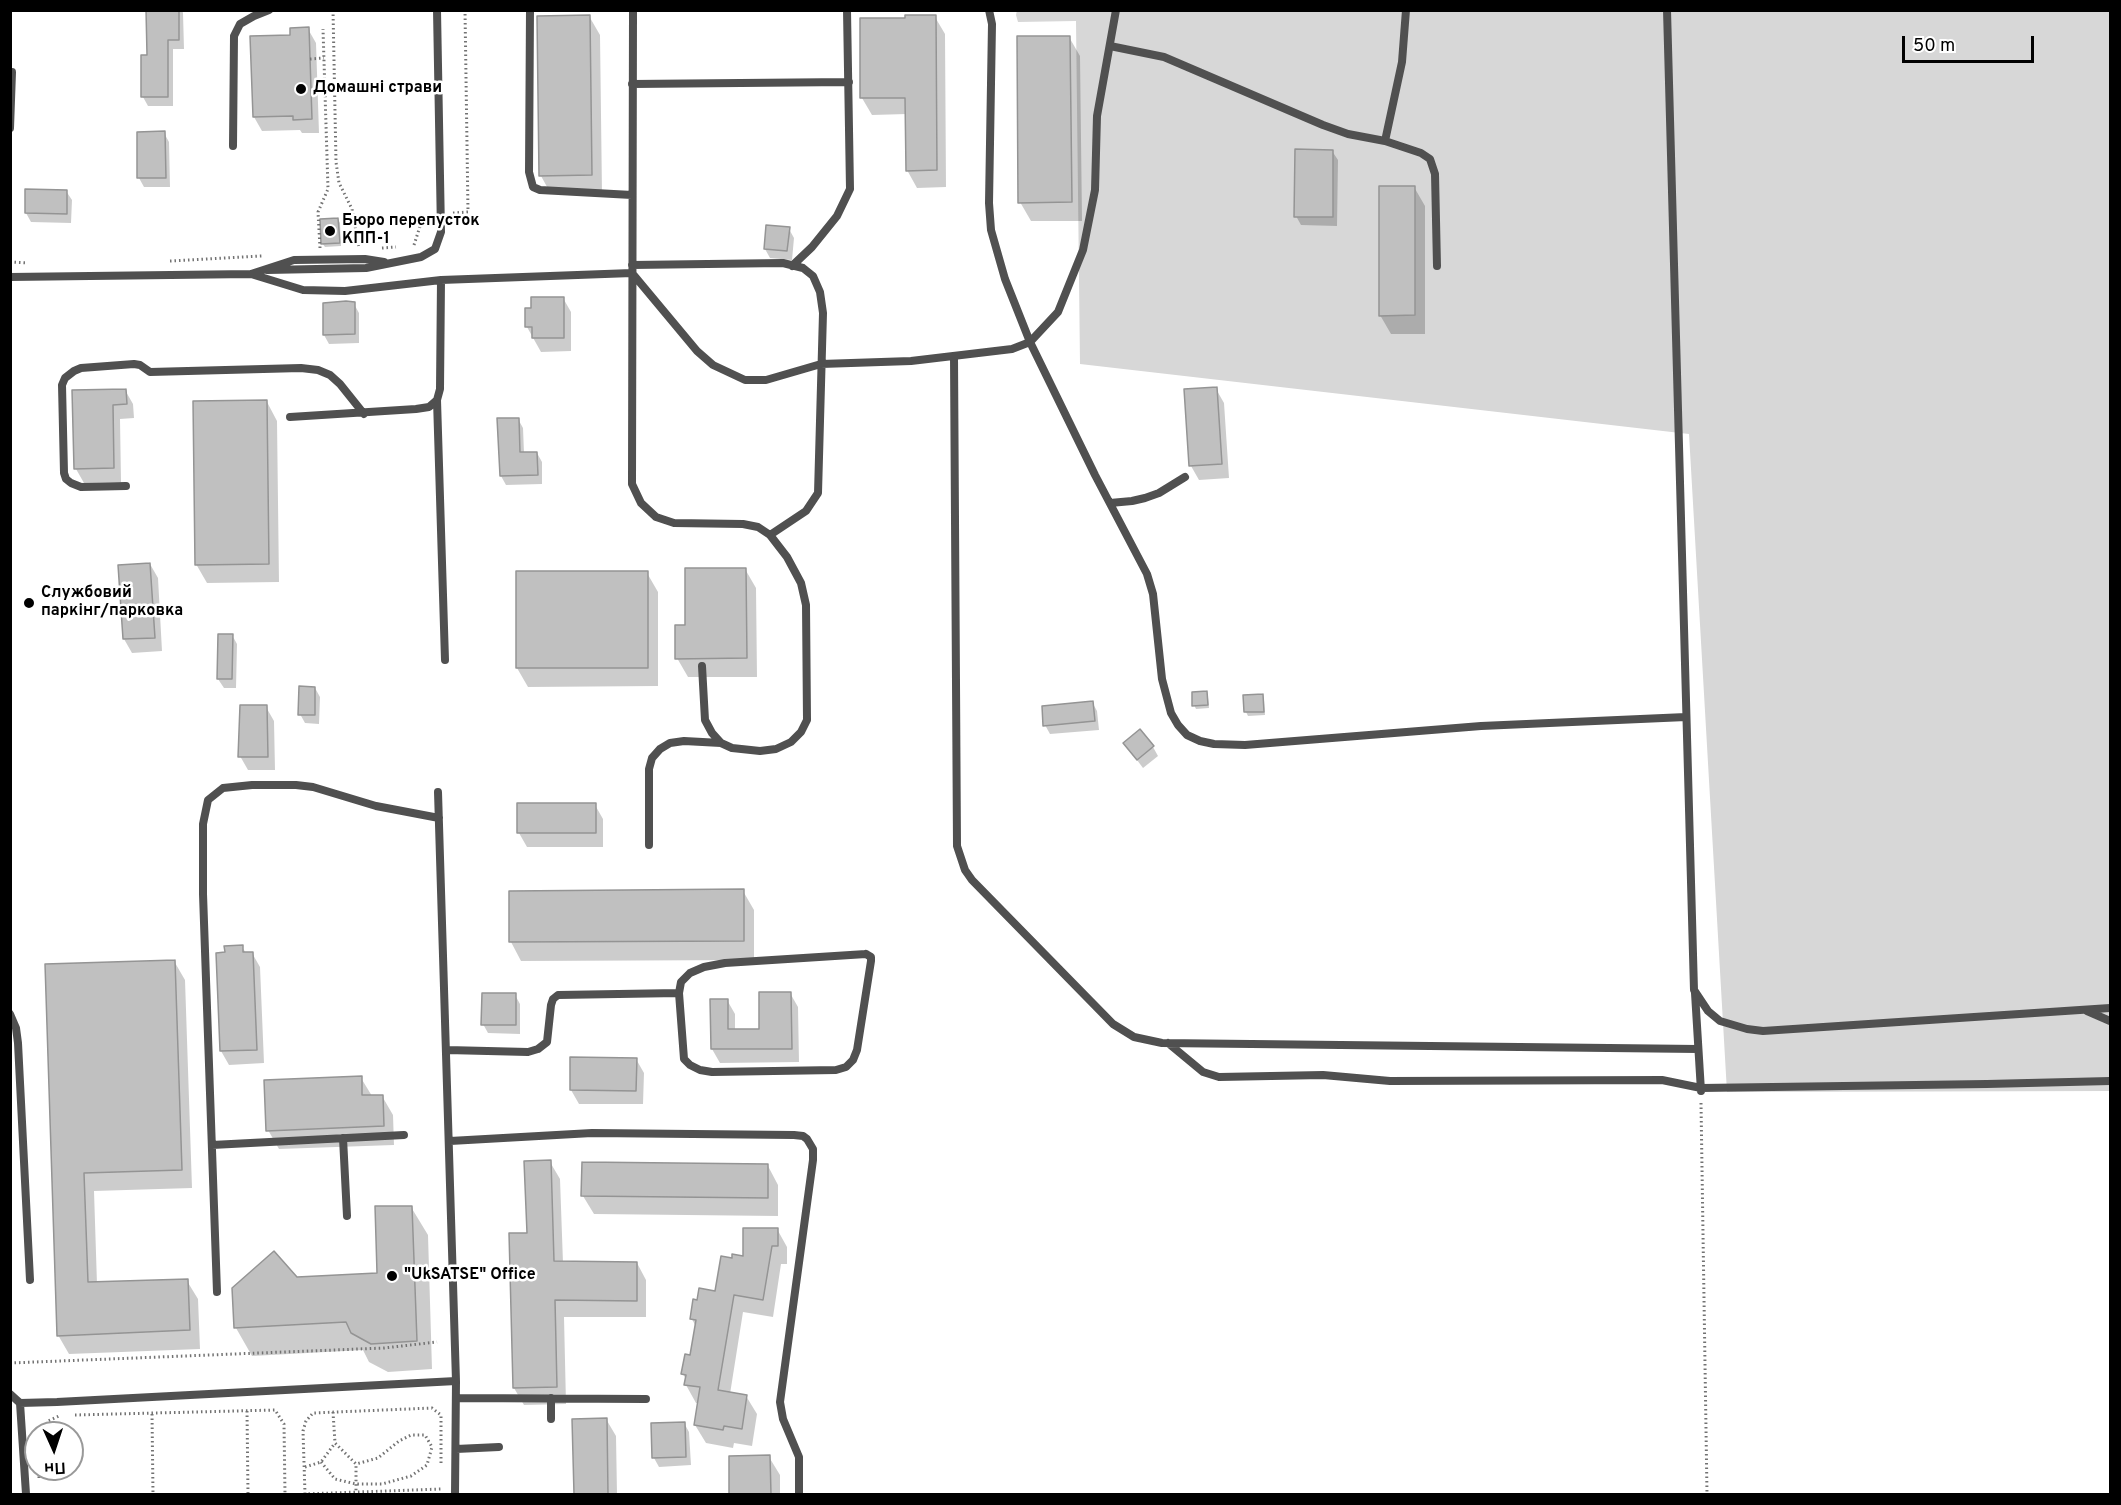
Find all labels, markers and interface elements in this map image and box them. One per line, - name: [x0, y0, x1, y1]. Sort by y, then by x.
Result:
- scale bar: [1905, 24, 2037, 62]
- text: 50 m: [1913, 35, 1955, 58]
- place label: Домашні страви: [313, 79, 442, 99]
- marker: Домашні страви: [294, 82, 308, 96]
- place label: Бюро перепусток КПП-1: [342, 212, 480, 250]
- marker: Бюро перепусток КПП-1: [323, 224, 337, 238]
- place label: Службовий паркінг/парковка: [41, 584, 183, 622]
- marker: Службовий паркінг/парковка: [22, 596, 36, 610]
- place label: "UkSATSE" Office: [404, 1266, 536, 1286]
- marker: "UkSATSE" Office: [385, 1269, 399, 1283]
- north arrow: [24, 1421, 84, 1481]
- text: Пн: [44, 1456, 66, 1478]

